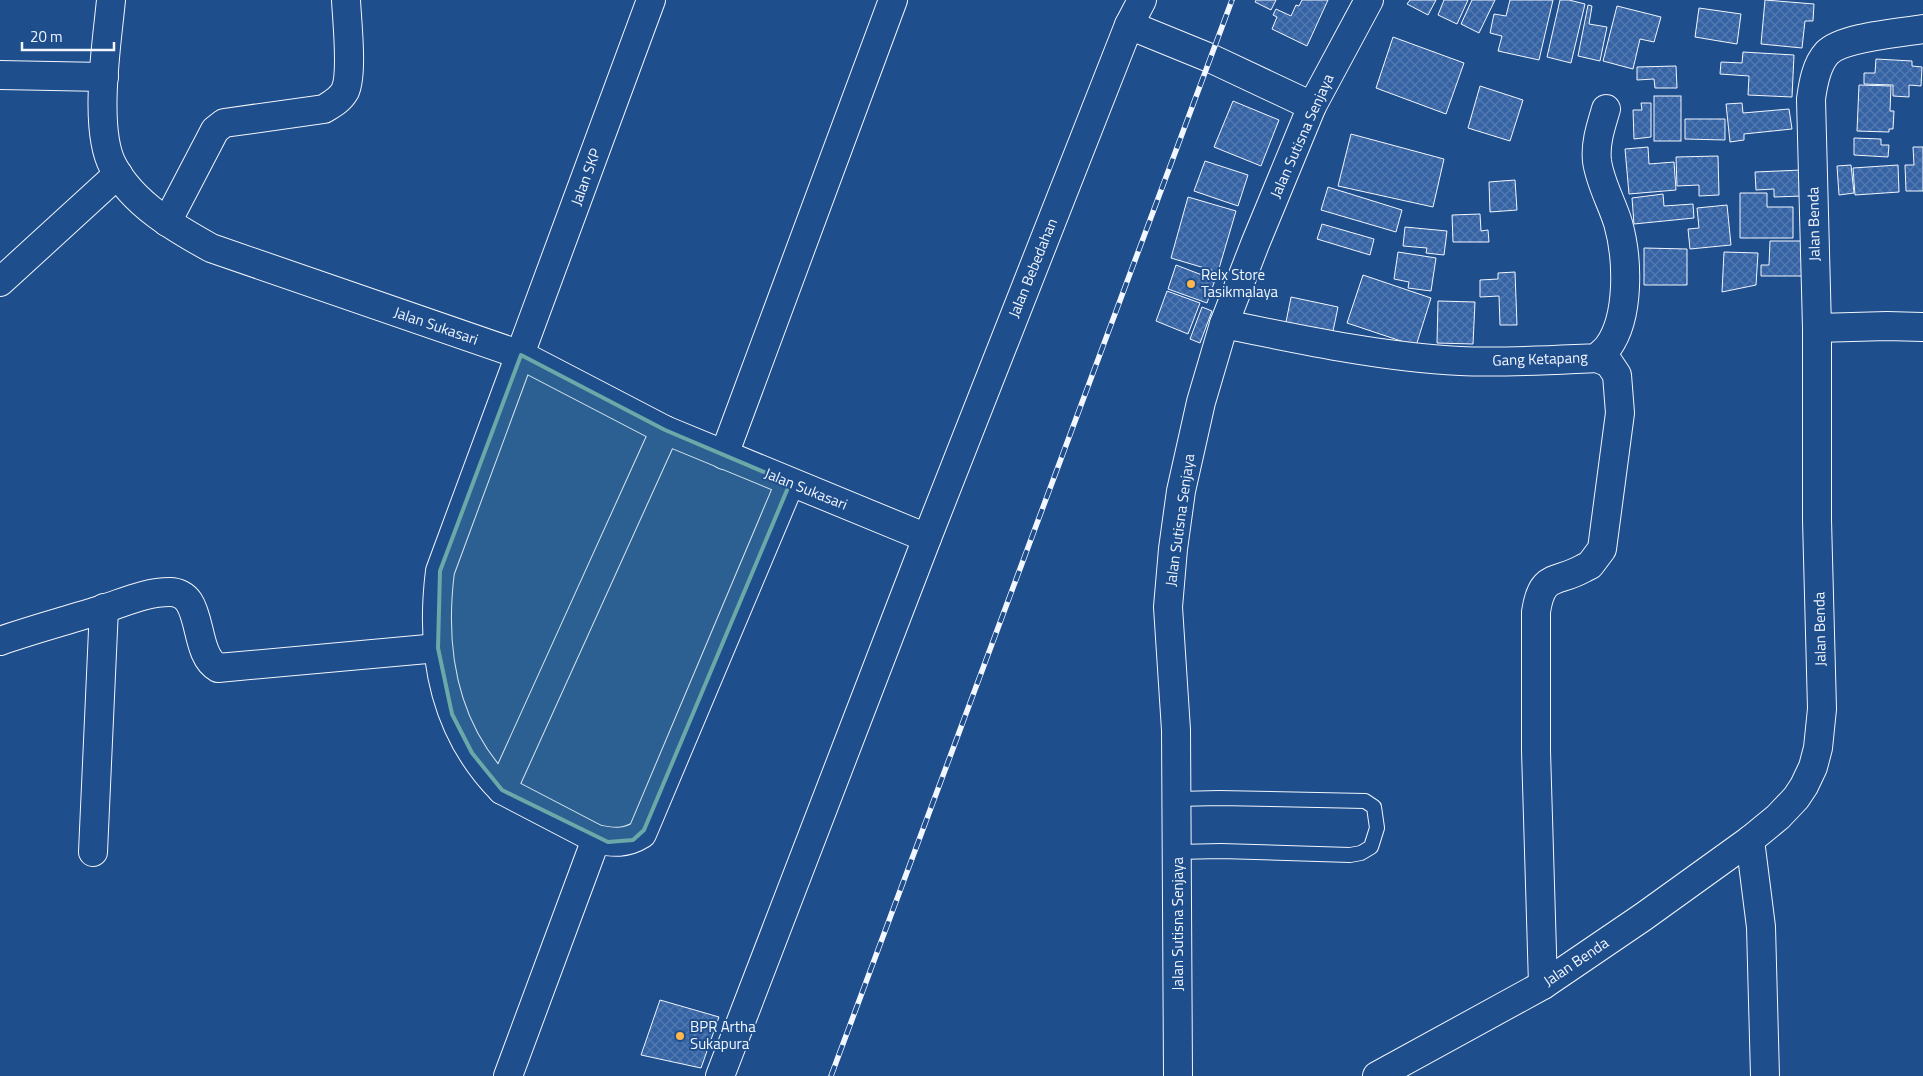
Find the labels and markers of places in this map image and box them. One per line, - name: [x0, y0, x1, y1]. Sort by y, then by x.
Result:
- place label: Relx Store Tasikmalaya: [1201, 263, 1279, 303]
- marker: Relx Store Tasikmalaya: [1185, 278, 1197, 290]
- place label: BPR Artha Sukapura: [690, 1015, 756, 1055]
- marker: BPR Artha Sukapura: [674, 1030, 686, 1042]

